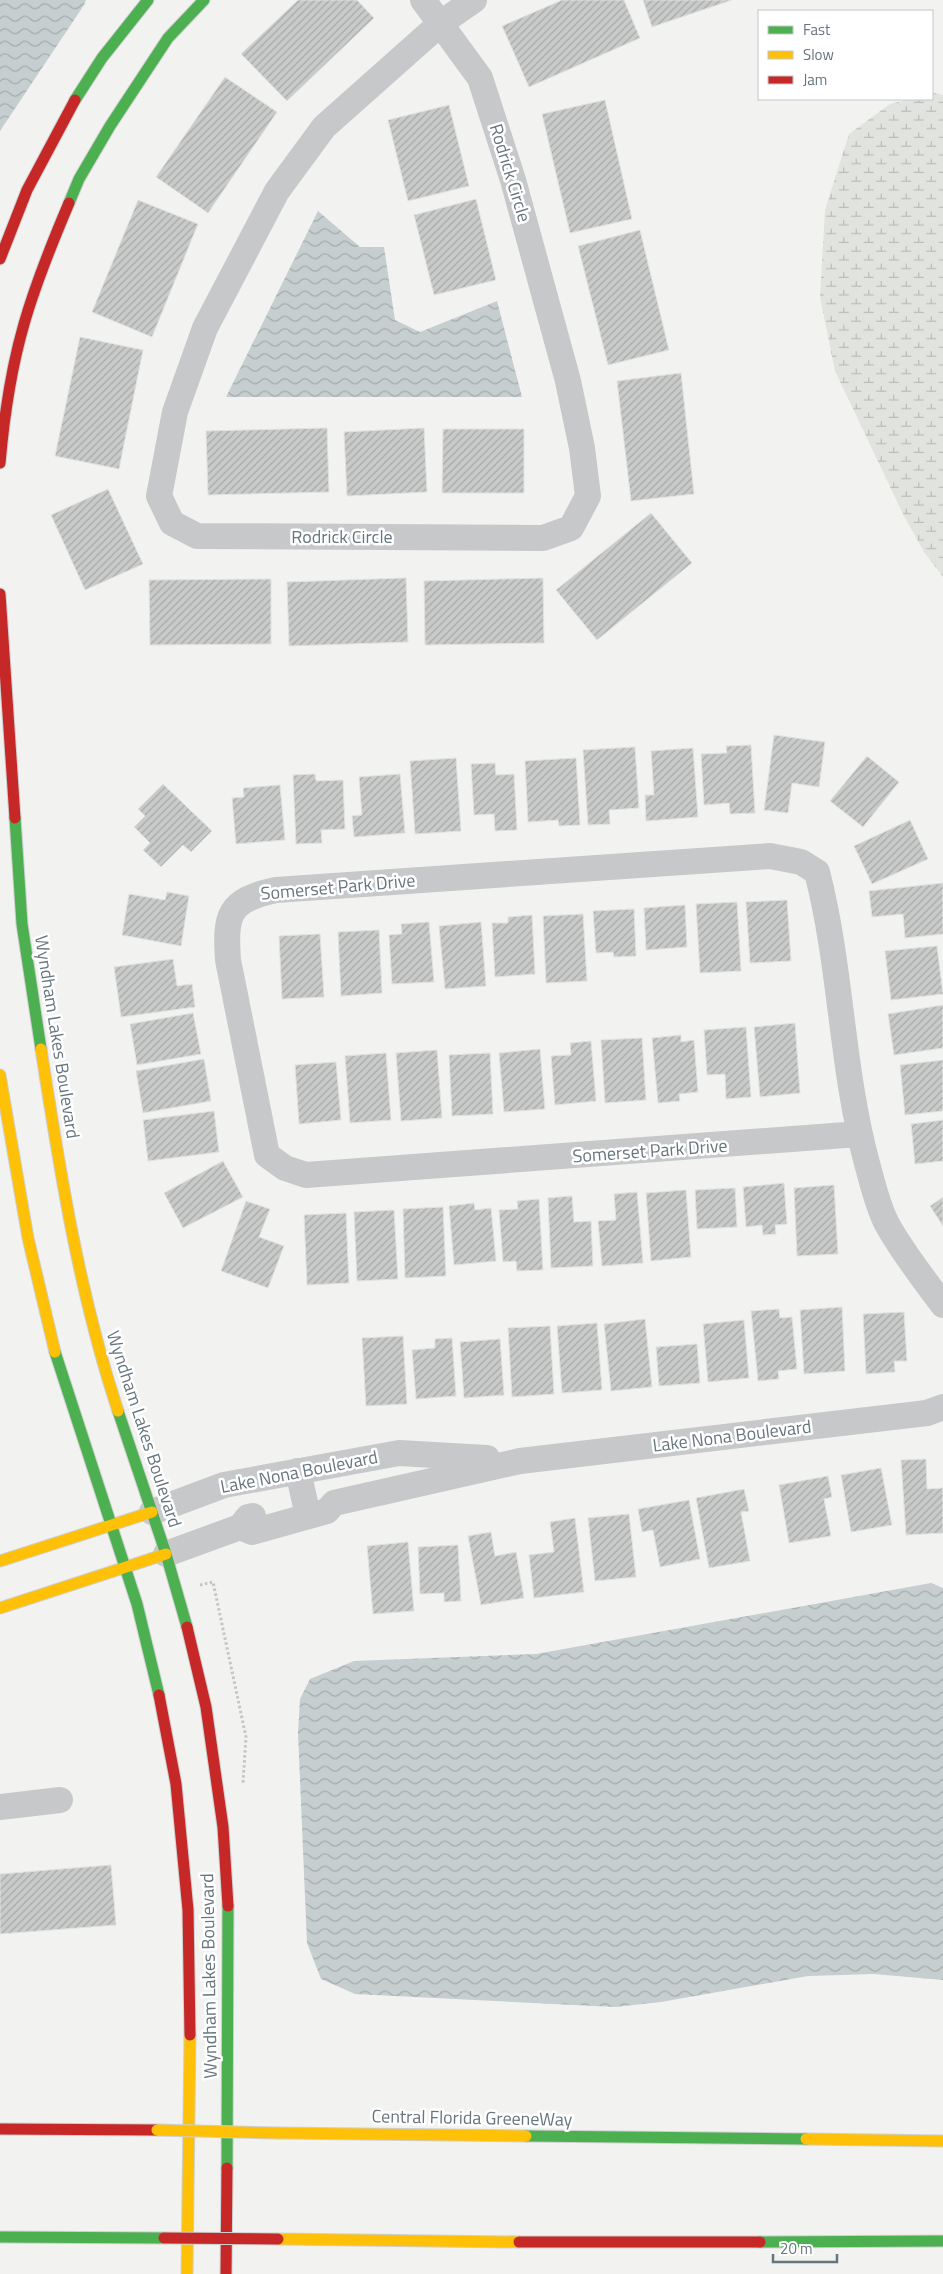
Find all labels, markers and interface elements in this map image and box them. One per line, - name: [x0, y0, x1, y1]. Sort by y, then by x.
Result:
- legend: [758, 10, 933, 100]
- text: Fast: [803, 18, 831, 41]
- text: Slow: [803, 43, 834, 66]
- text: Jam: [803, 68, 827, 91]
- street label: Rodrick Circle: [483, 120, 538, 225]
- street label: Rodrick Circle: [291, 523, 393, 550]
- street label: Somerset Park Drive: [260, 866, 416, 907]
- street label: Wyndham Lakes Boulevard: [28, 933, 87, 1140]
- street label: Somerset Park Drive: [572, 1132, 728, 1169]
- street label: Wyndham Lakes Boulevard: [100, 1327, 189, 1531]
- street label: Lake Nona Boulevard: [651, 1412, 813, 1459]
- street label: Lake Nona Boulevard: [218, 1443, 380, 1500]
- street label: Wyndham Lakes Boulevard: [193, 1873, 224, 2079]
- street label: Central Florida GreeneWay: [371, 2102, 573, 2133]
- scale bar: [773, 2232, 837, 2264]
- text: 20 m: [780, 2237, 813, 2260]

